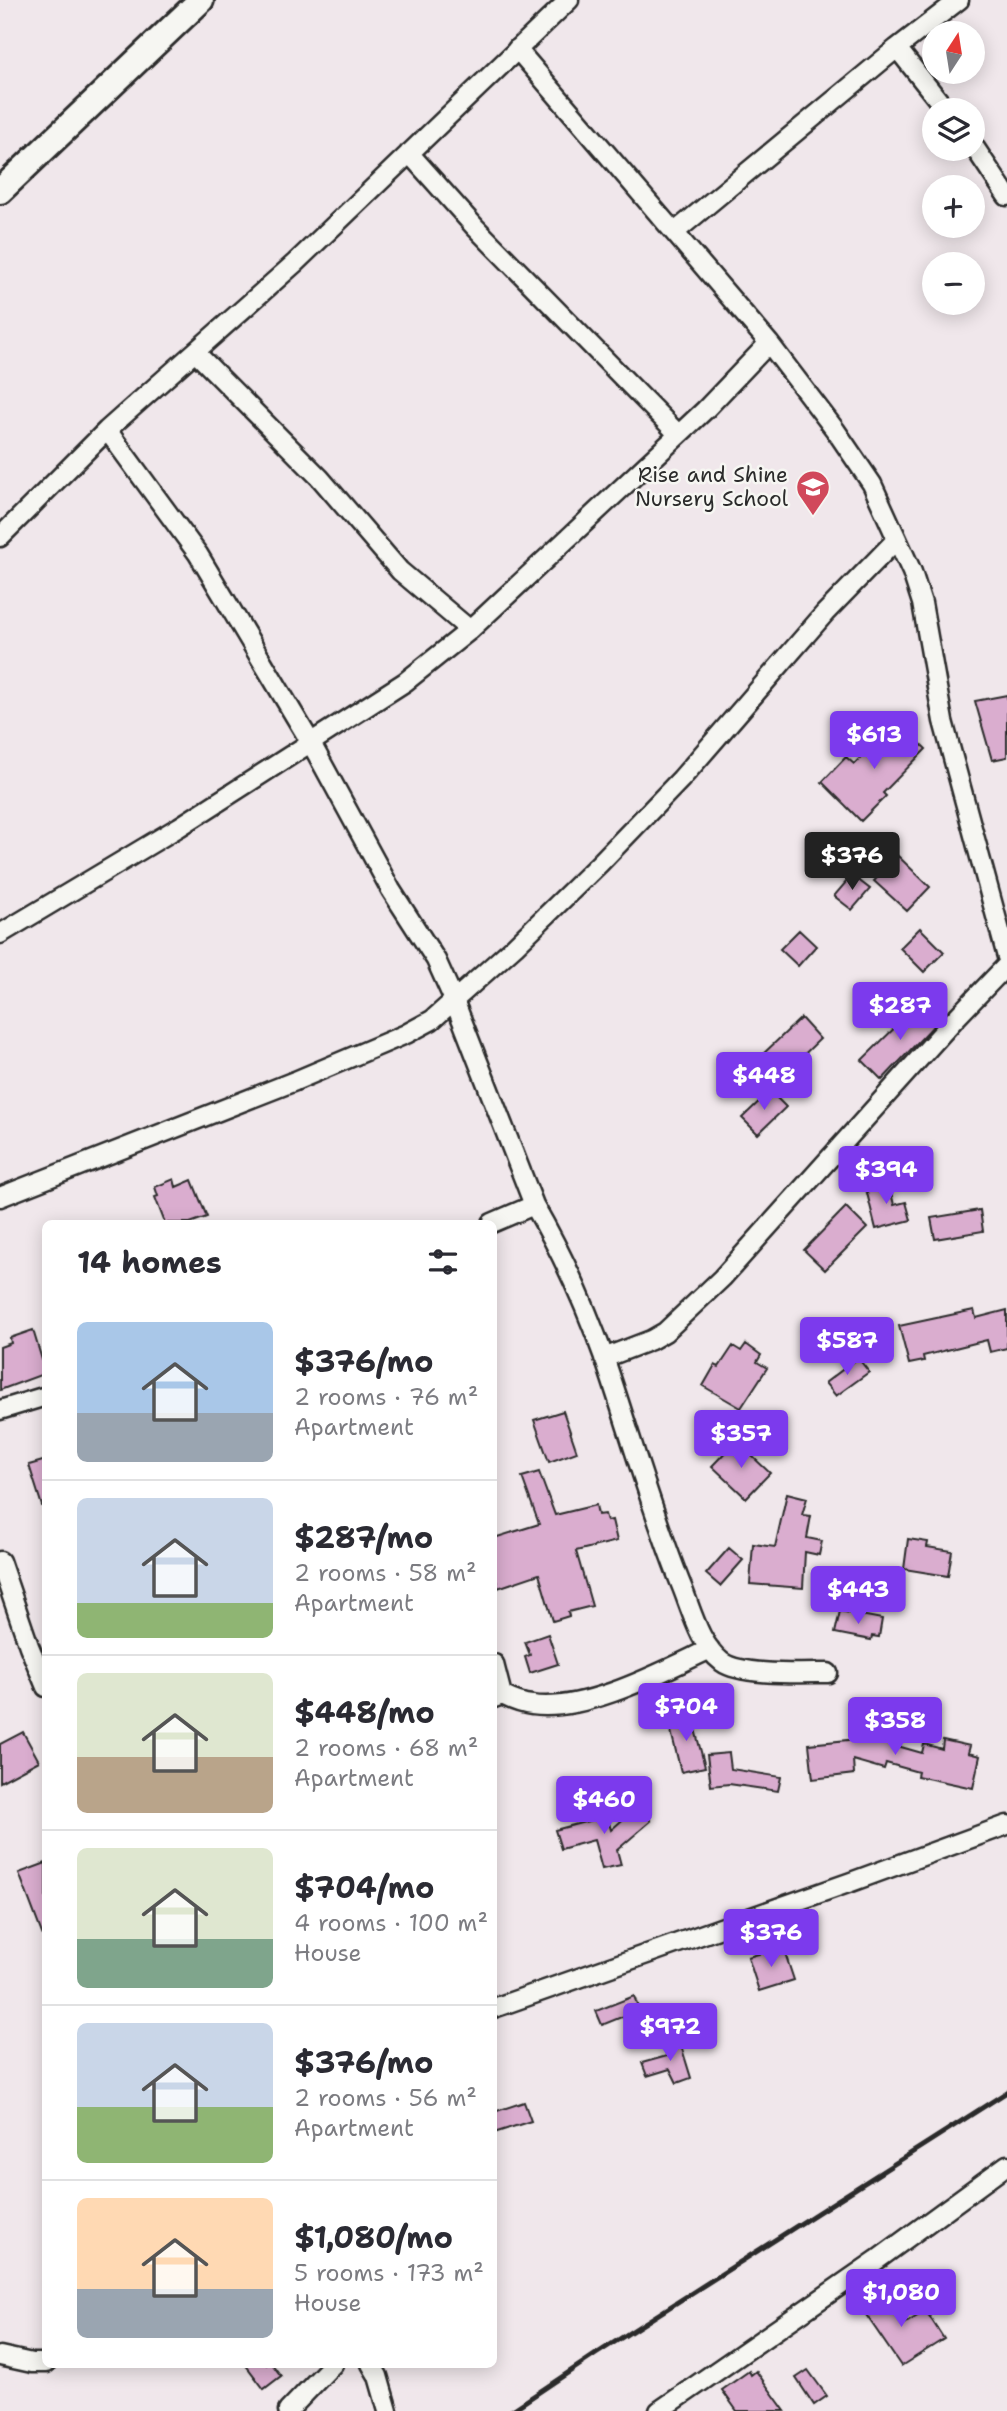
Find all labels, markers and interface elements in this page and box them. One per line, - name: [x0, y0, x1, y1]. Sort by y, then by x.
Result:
- north arrow: [922, 21, 985, 84]
- map controls: [922, 21, 985, 315]
- button: layers: [922, 98, 985, 161]
- button: +: [922, 175, 985, 238]
- button: −: [922, 252, 985, 315]
- place label: Rise and Shine Nursery School: [635, 461, 789, 513]
- school or university icon: Rise and Shine Nursery School: [794, 468, 832, 517]
- pin: $613: [833, 712, 915, 771]
- text: $613: [846, 719, 902, 749]
- pin: $376: [811, 832, 893, 892]
- text: $376: [821, 840, 883, 870]
- pin: $287: [859, 982, 941, 1042]
- text: $287: [868, 990, 932, 1020]
- pin: $448: [723, 1052, 805, 1112]
- text: $448: [732, 1060, 796, 1090]
- pin: $394: [845, 1146, 927, 1206]
- text: $394: [854, 1154, 918, 1184]
- text: 14 homes: [77, 1242, 222, 1283]
- icon: filters: [424, 1243, 462, 1281]
- pin: $587: [806, 1318, 888, 1377]
- text: $587: [816, 1325, 878, 1355]
- text: $376/mo: [294, 1341, 434, 1382]
- icon: home: [133, 1350, 217, 1434]
- text: 2 rooms · 76 m²: [294, 1382, 478, 1412]
- pin: $357: [700, 1410, 782, 1470]
- text: Apartment: [294, 1412, 414, 1442]
- text: $357: [710, 1418, 772, 1448]
- text: $287/mo: [294, 1517, 433, 1558]
- icon: home: [133, 1526, 217, 1610]
- text: 2 rooms · 58 m²: [294, 1558, 477, 1588]
- pin: $443: [817, 1566, 899, 1626]
- text: $443: [827, 1574, 889, 1604]
- text: Apartment: [294, 1588, 414, 1618]
- pin: $704: [645, 1684, 727, 1743]
- text: $704: [654, 1691, 718, 1721]
- text: $448/mo: [294, 1692, 435, 1733]
- pin: $358: [854, 1698, 936, 1757]
- icon: home: [133, 1701, 217, 1785]
- text: $358: [864, 1705, 926, 1735]
- text: 2 rooms · 68 m²: [294, 1733, 478, 1763]
- text: Apartment: [294, 1763, 414, 1793]
- pin: $460: [563, 1776, 645, 1836]
- text: $460: [572, 1784, 636, 1814]
- text: $704/mo: [294, 1867, 434, 1908]
- icon: home: [133, 1876, 217, 1960]
- text: 4 rooms · 100 m²: [294, 1908, 488, 1938]
- pin: $376: [730, 1910, 812, 1969]
- text: $376: [740, 1917, 802, 1947]
- text: House: [294, 1938, 362, 1968]
- pin: $972: [629, 2004, 711, 2063]
- text: $972: [639, 2011, 701, 2041]
- text: $376/mo: [294, 2042, 434, 2083]
- icon: home: [133, 2051, 217, 2135]
- text: 2 rooms · 56 m²: [294, 2083, 477, 2113]
- text: Apartment: [294, 2113, 414, 2143]
- text: $1,080/mo: [294, 2217, 453, 2258]
- icon: home: [133, 2226, 217, 2310]
- text: 5 rooms · 173 m²: [294, 2258, 484, 2288]
- pin: $1,080: [844, 2270, 958, 2329]
- text: $1,080: [862, 2277, 940, 2307]
- text: House: [294, 2288, 362, 2318]

